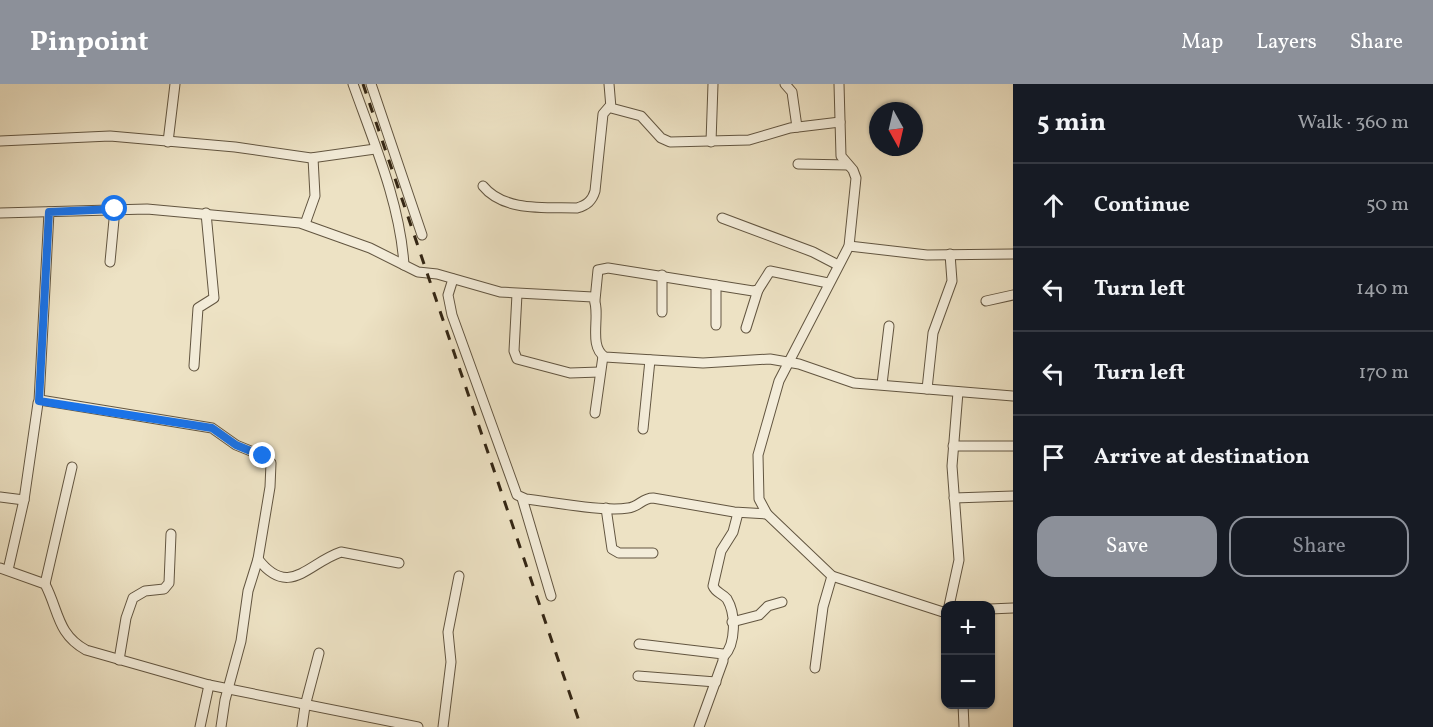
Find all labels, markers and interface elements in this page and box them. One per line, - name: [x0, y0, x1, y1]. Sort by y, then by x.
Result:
- text: Pinpoint: [30, 23, 148, 62]
- text: Map: [1181, 28, 1223, 57]
- text: Layers: [1256, 28, 1317, 57]
- text: Share: [1350, 28, 1403, 57]
- north arrow: [869, 102, 923, 156]
- text: 5 min: [1037, 105, 1106, 141]
- text: Walk · 360 m: [1297, 109, 1409, 137]
- icon: ahead: [1037, 189, 1070, 222]
- text: Continue: [1094, 190, 1190, 221]
- text: 50 m: [1366, 191, 1409, 219]
- route start: [101, 195, 127, 221]
- icon: left: [1037, 273, 1070, 306]
- text: Turn left: [1094, 274, 1185, 305]
- text: 140 m: [1356, 275, 1409, 303]
- icon: left: [1037, 357, 1070, 390]
- text: Turn left: [1094, 358, 1185, 389]
- text: 170 m: [1359, 359, 1409, 387]
- icon: arrive: [1037, 441, 1070, 474]
- route end: [249, 442, 275, 468]
- text: Arrive at destination: [1094, 442, 1310, 473]
- button: Save: [1037, 516, 1217, 577]
- button: Share: [1229, 516, 1409, 577]
- map controls: [941, 601, 995, 709]
- button: +: [941, 601, 995, 655]
- button: −: [941, 655, 995, 709]

